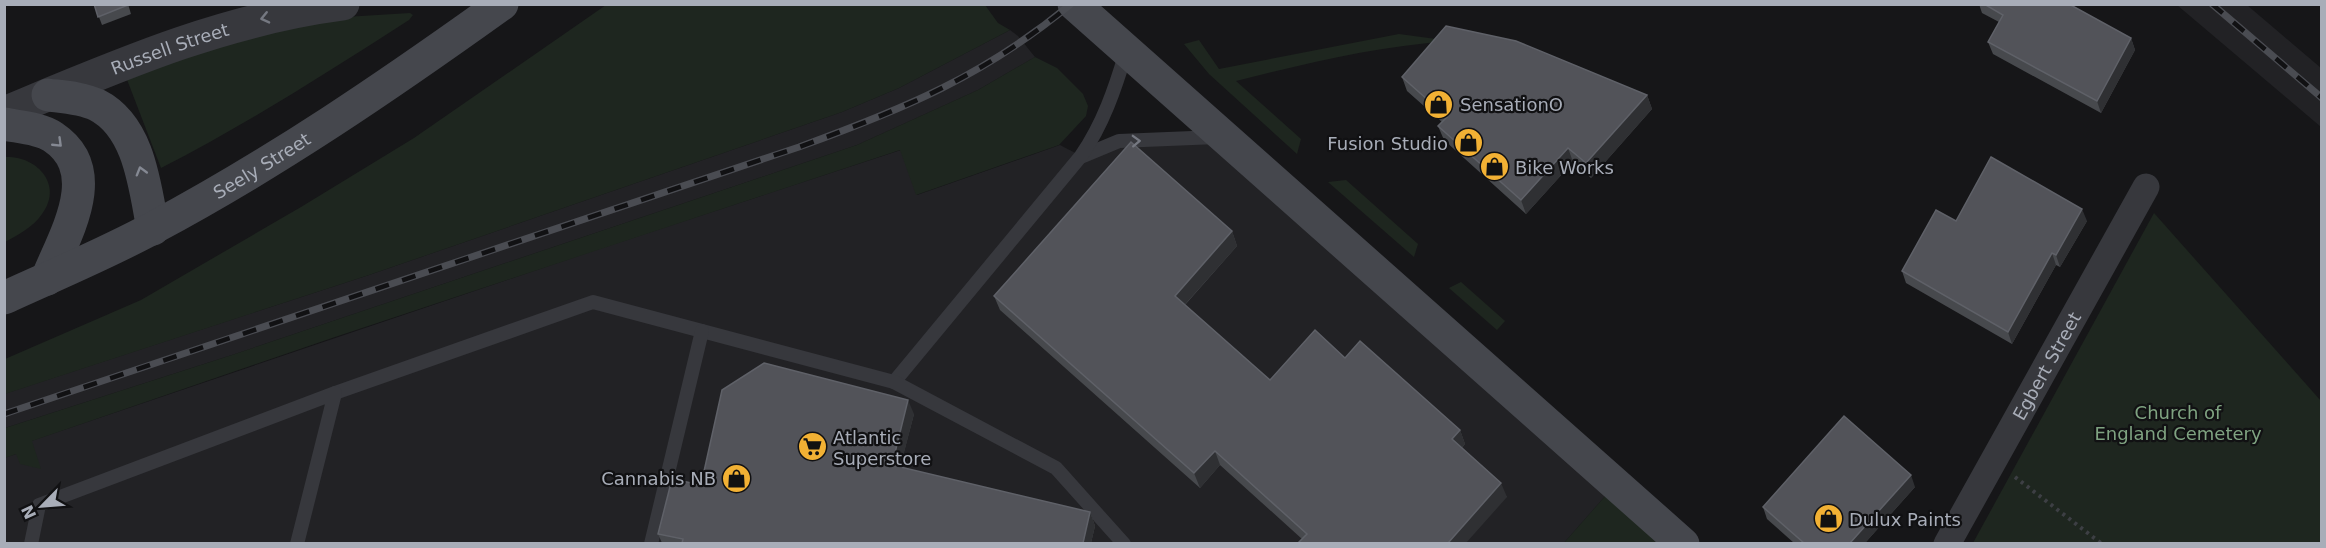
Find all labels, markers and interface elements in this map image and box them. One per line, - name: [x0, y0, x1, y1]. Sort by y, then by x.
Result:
- one-way arrow: [260, 11, 270, 24]
- street label: Russell Street: [108, 18, 231, 79]
- shop icon: SensationO: [1423, 88, 1455, 120]
- place label: SensationO: [1460, 94, 1563, 115]
- shop icon: Fusion Studio: [1453, 127, 1485, 159]
- street label: Seely Street: [209, 128, 314, 203]
- place label: Fusion Studio: [1327, 133, 1448, 154]
- one-way arrow: [1132, 134, 1141, 147]
- one-way arrow: [52, 136, 62, 147]
- shop icon: Bike Works: [1478, 151, 1510, 183]
- place label: Bike Works: [1515, 157, 1614, 178]
- one-way arrow: [136, 166, 148, 177]
- street label: Egbert Street: [2008, 308, 2085, 423]
- park label: Church of England Cemetery: [2094, 402, 2262, 444]
- place label: Atlantic Superstore: [833, 427, 931, 469]
- supermarket icon: Atlantic Superstore: [796, 431, 828, 463]
- shop icon: Cannabis NB: [721, 462, 753, 494]
- place label: Cannabis NB: [601, 468, 716, 489]
- north arrow: [12, 476, 72, 536]
- text: N: [17, 502, 40, 522]
- shop icon: Dulux Paints: [1812, 503, 1844, 535]
- place label: Dulux Paints: [1849, 509, 1961, 530]

